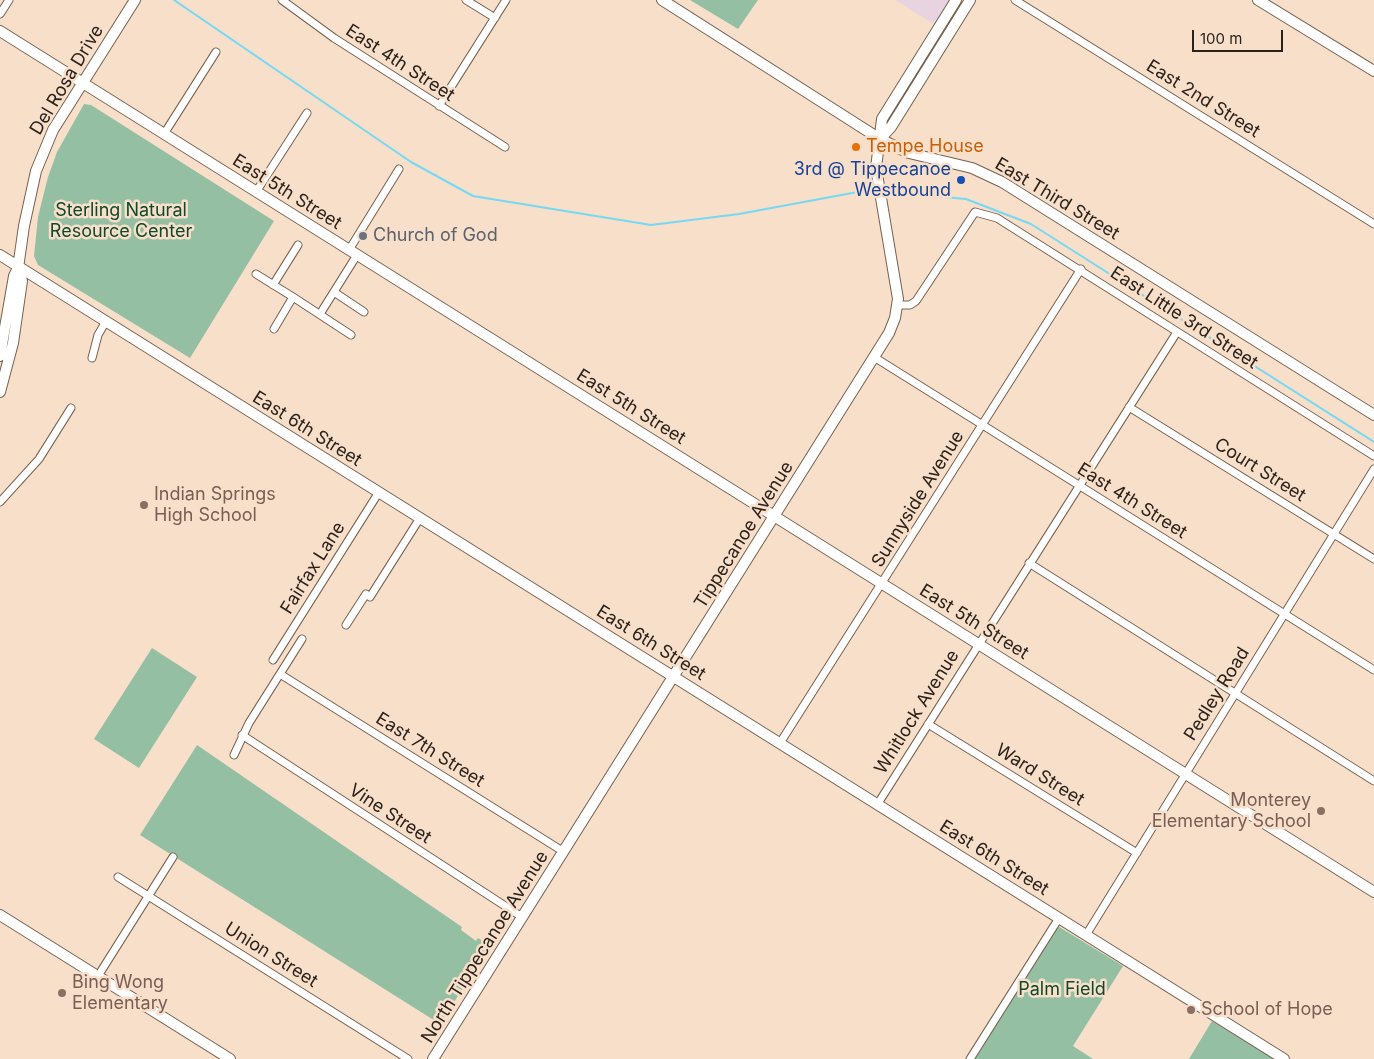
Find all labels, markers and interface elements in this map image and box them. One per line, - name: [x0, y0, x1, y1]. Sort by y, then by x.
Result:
- street label: East 4th Street: [342, 20, 458, 106]
- scale bar: [1194, 20, 1285, 52]
- street label: Del Rosa Drive: [26, 21, 108, 139]
- text: 100 m: [1200, 29, 1242, 48]
- street label: East 2nd Street: [1142, 55, 1264, 143]
- place label: Tempe House: [866, 136, 984, 158]
- marker: Tempe House: [850, 141, 862, 153]
- street label: East 5th Street: [228, 150, 346, 234]
- street label: East Third Street: [991, 153, 1123, 245]
- place label: 3rd @ Tippecanoe Westbound: [794, 159, 951, 202]
- marker: 3rd @ Tippecanoe Westbound: [955, 174, 967, 186]
- park label: Sterling Natural Resource Center: [50, 200, 192, 242]
- place label: Church of God: [373, 225, 498, 247]
- marker: Church of God: [357, 230, 369, 242]
- street label: East Little 3rd Street: [1106, 262, 1262, 374]
- street label: East 5th Street: [572, 365, 690, 449]
- street label: East 6th Street: [248, 387, 366, 471]
- street label: Sunnyside Avenue: [867, 427, 969, 571]
- street label: Court Street: [1210, 433, 1310, 507]
- street label: Tippecanoe Avenue: [690, 457, 798, 613]
- street label: East 4th Street: [1073, 459, 1191, 543]
- place label: Indian Springs High School: [154, 484, 276, 526]
- marker: Indian Springs High School: [138, 499, 150, 511]
- street label: Fairfax Lane: [276, 518, 350, 618]
- street label: East 5th Street: [915, 580, 1033, 664]
- street label: East 6th Street: [592, 601, 710, 685]
- street label: Pedley Road: [1180, 643, 1254, 745]
- street label: Whitlock Avenue: [870, 646, 964, 778]
- street label: East 7th Street: [372, 708, 488, 792]
- street label: Ward Street: [992, 739, 1088, 811]
- street label: Vine Street: [345, 779, 435, 849]
- place label: Monterey Elementary School: [1152, 790, 1311, 832]
- marker: Monterey Elementary School: [1315, 805, 1327, 817]
- street label: East 6th Street: [935, 816, 1053, 900]
- street label: North Tippecanoe Avenue: [417, 847, 553, 1047]
- street label: Union Street: [220, 918, 322, 992]
- place label: Bing Wong Elementary: [72, 972, 168, 1014]
- park label: Palm Field: [1018, 979, 1106, 1001]
- marker: Bing Wong Elementary: [56, 987, 68, 999]
- place label: School of Hope: [1201, 999, 1333, 1021]
- marker: School of Hope: [1185, 1004, 1197, 1016]

